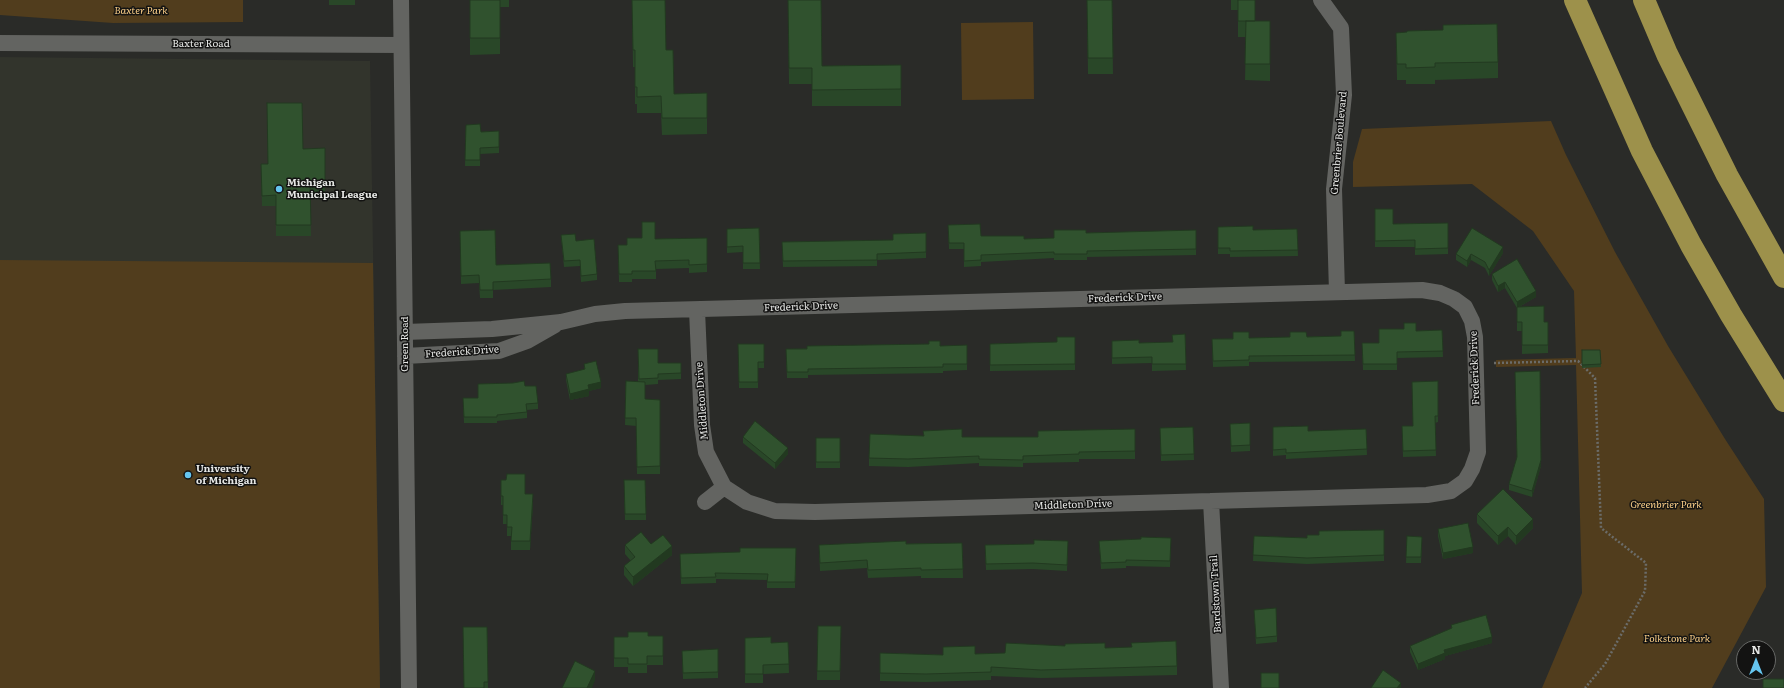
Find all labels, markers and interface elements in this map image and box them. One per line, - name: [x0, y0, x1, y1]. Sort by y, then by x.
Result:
- park label: Baxter Park: [114, 5, 168, 17]
- street label: Baxter Road: [172, 38, 230, 50]
- street label: Greenbrier Boulevard: [1329, 91, 1349, 195]
- place label: Michigan Municipal League: [287, 177, 377, 200]
- marker: Michigan Municipal League: [274, 184, 284, 194]
- street label: Frederick Drive: [1088, 291, 1162, 305]
- street label: Frederick Drive: [764, 300, 838, 314]
- street label: Green Road: [399, 316, 411, 372]
- street label: Frederick Drive: [1468, 331, 1482, 405]
- street label: Frederick Drive: [425, 343, 499, 361]
- street label: Middleton Drive: [693, 362, 711, 440]
- place label: University of Michigan: [196, 463, 256, 486]
- marker: University of Michigan: [183, 470, 193, 480]
- street label: Middleton Drive: [1034, 498, 1112, 512]
- park label: Greenbrier Park: [1630, 499, 1702, 511]
- street label: Bardstown Trail: [1208, 555, 1224, 633]
- park label: Folkstone Park: [1644, 633, 1710, 645]
- north arrow: [1736, 640, 1776, 680]
- text: N: [1751, 641, 1761, 657]

